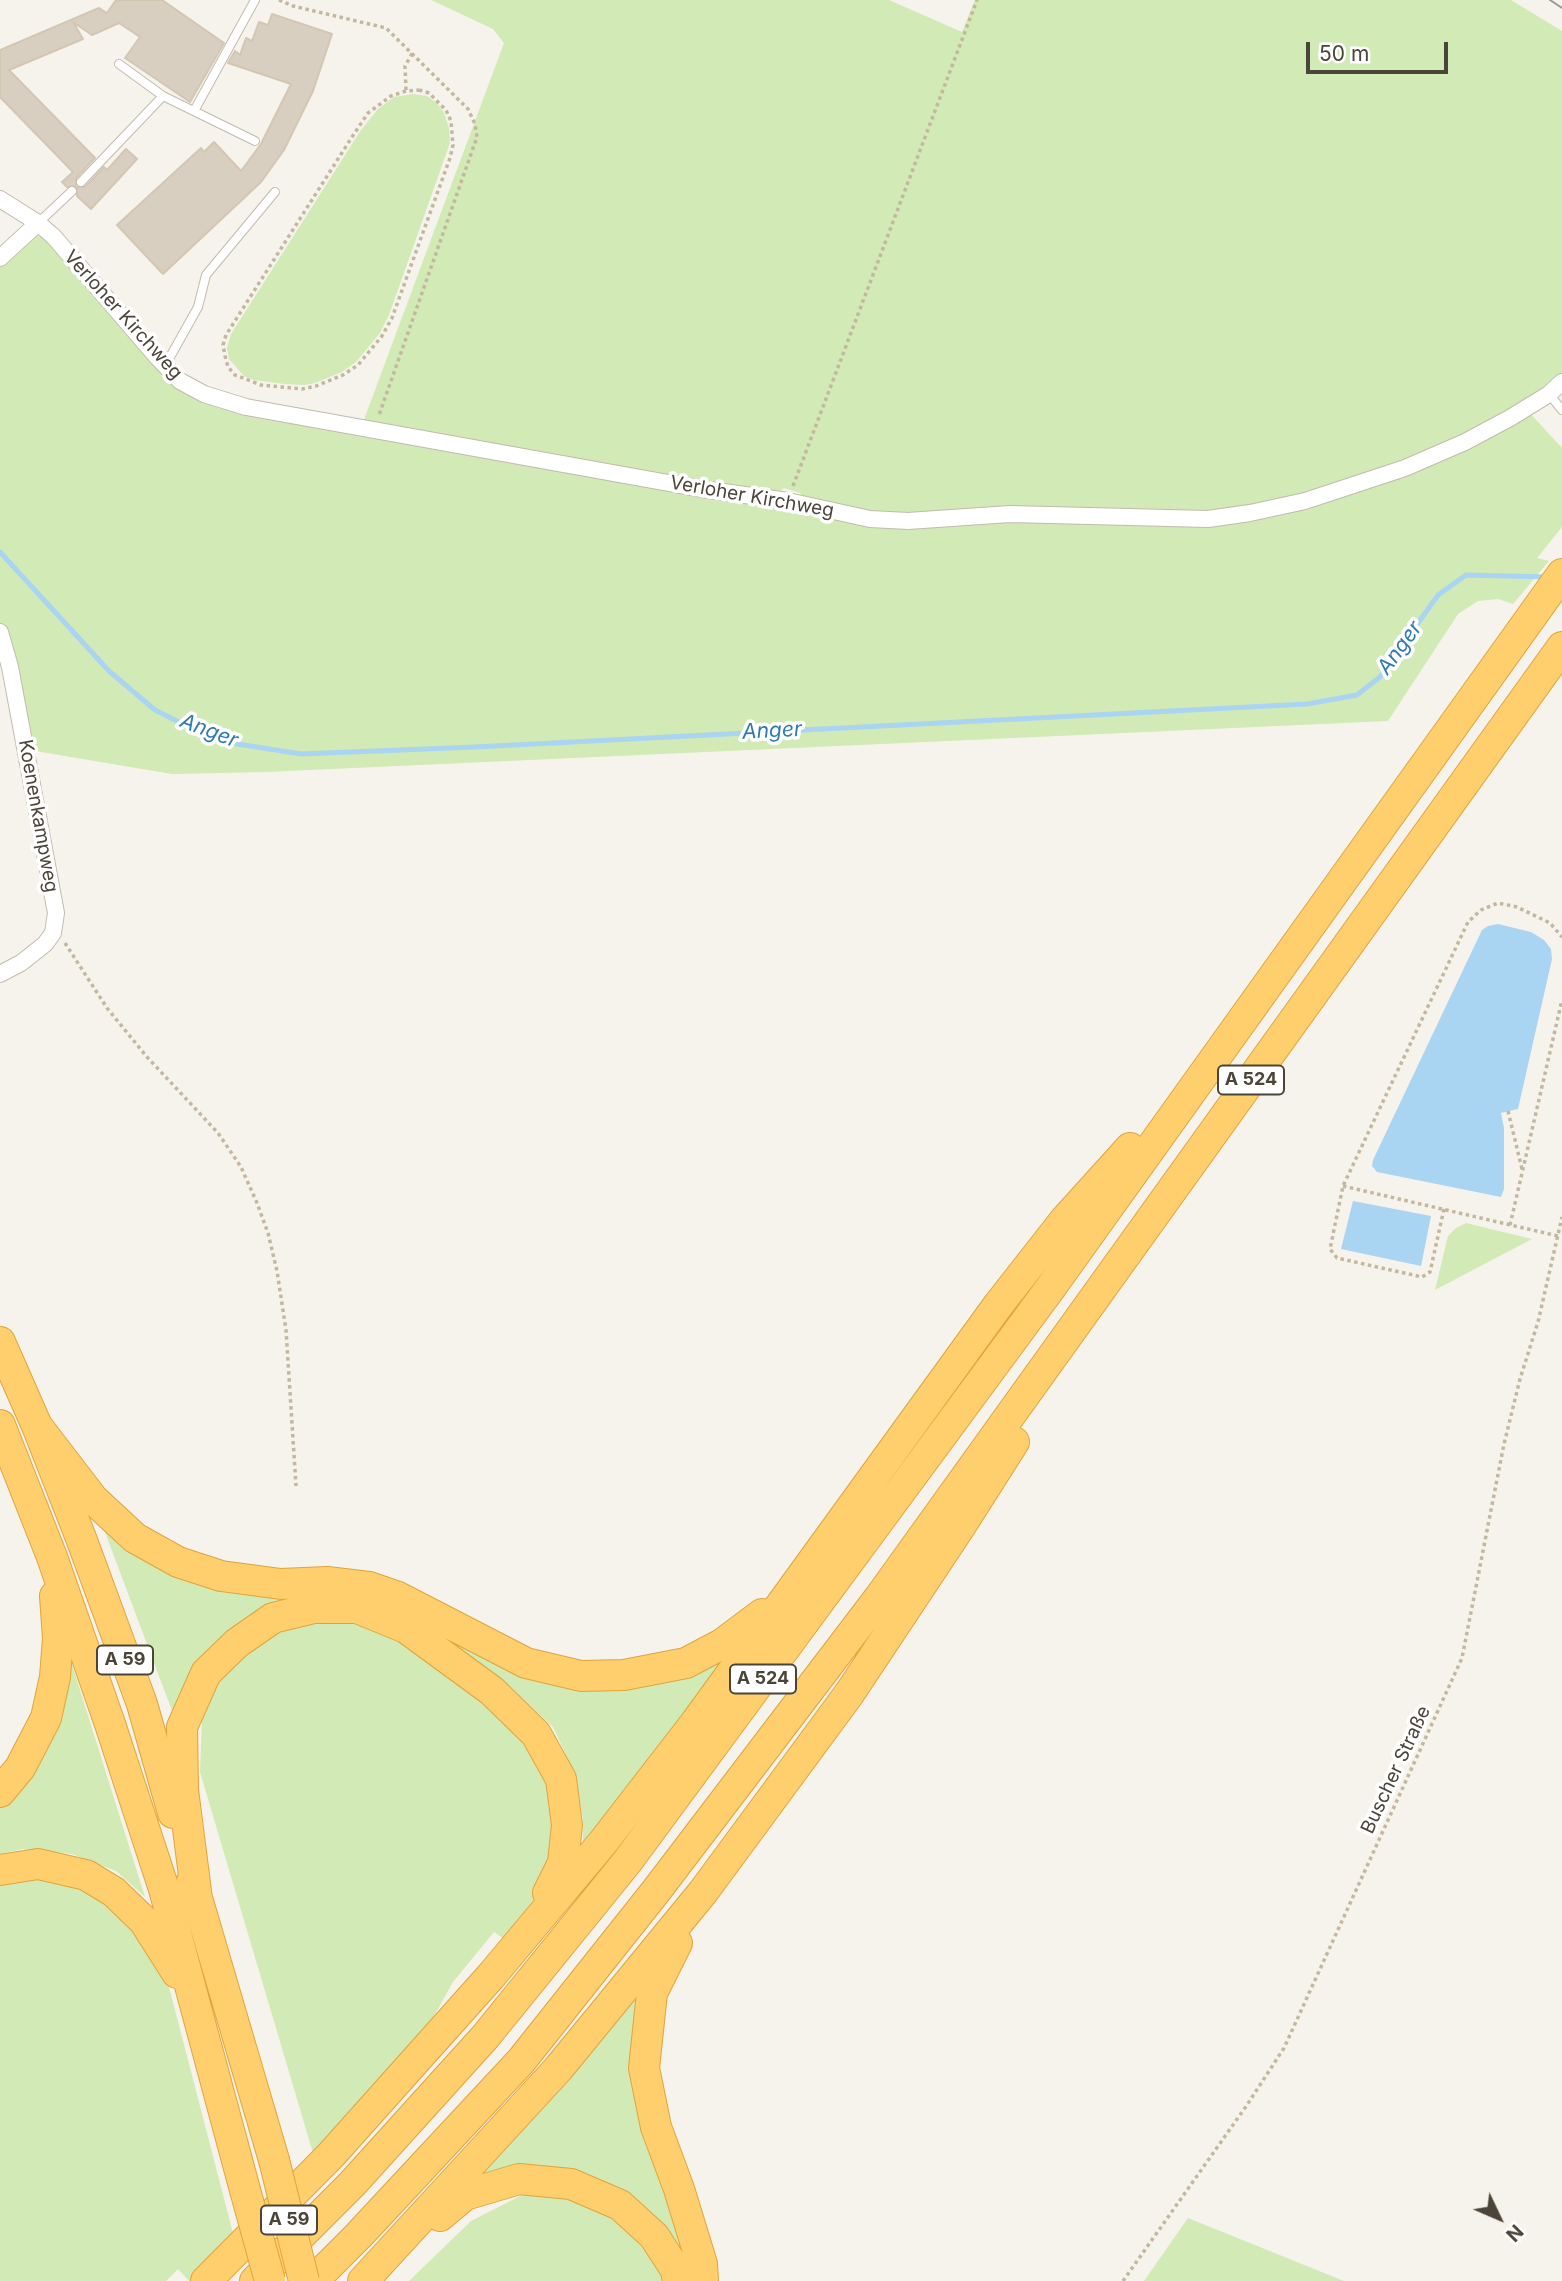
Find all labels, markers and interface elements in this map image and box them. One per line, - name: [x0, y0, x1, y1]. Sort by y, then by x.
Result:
- scale bar: [1310, 28, 1452, 72]
- text: 50 m: [1319, 41, 1369, 66]
- street label: Verloher Kirchweg: [59, 246, 187, 384]
- street label: Verloher Kirchweg: [668, 471, 836, 523]
- water label: Anger: [1372, 616, 1428, 680]
- water label: Anger: [177, 709, 241, 753]
- water label: Anger: [741, 717, 803, 745]
- street label: Koenenkampweg: [13, 738, 63, 894]
- road number: A 524: [1218, 1065, 1284, 1094]
- road number: A 59: [97, 1646, 153, 1674]
- road number: A 524: [730, 1664, 796, 1694]
- street label: Buscher Straße: [1356, 1702, 1436, 1838]
- north arrow: [1464, 2183, 1534, 2253]
- road number: A 59: [261, 2206, 317, 2234]
- text: N: [1501, 2220, 1528, 2246]

